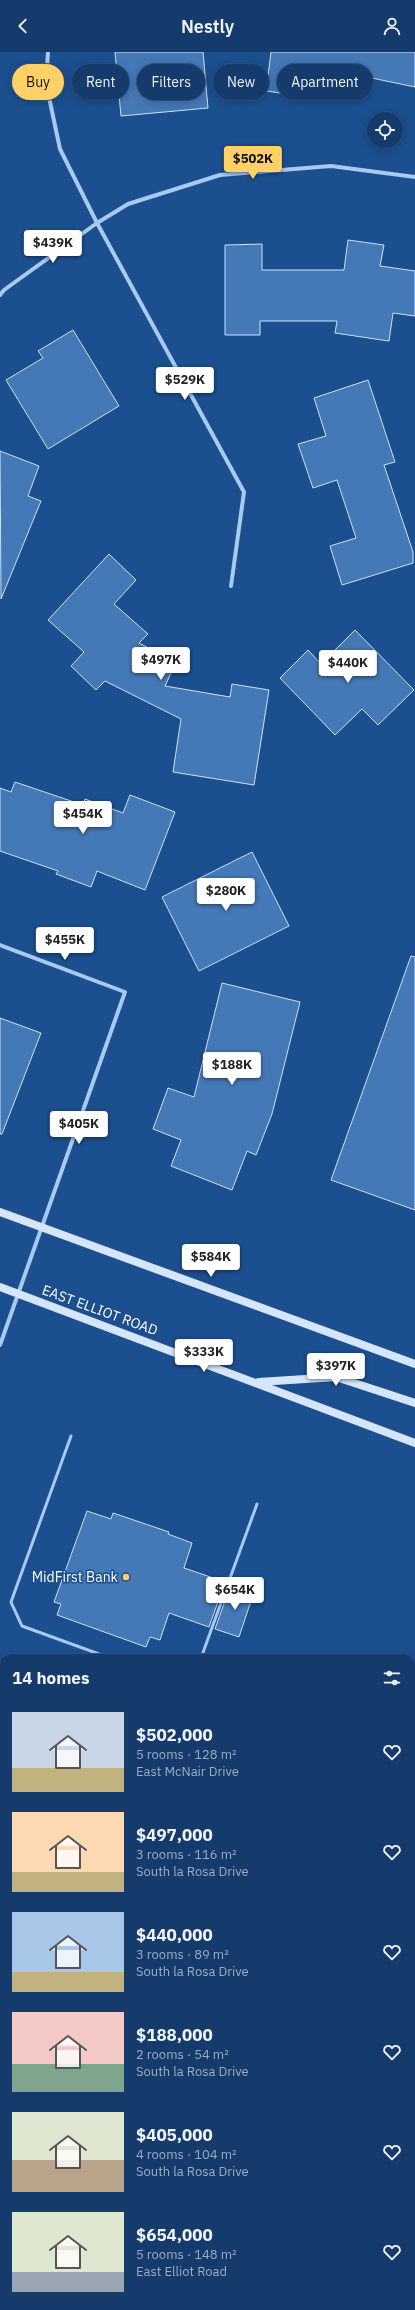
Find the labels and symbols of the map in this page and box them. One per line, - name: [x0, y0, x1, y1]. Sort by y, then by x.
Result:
- pin: $502K: [225, 146, 281, 180]
- pin: $439K: [25, 230, 81, 264]
- pin: $529K: [157, 367, 213, 401]
- pin: $497K: [133, 647, 189, 681]
- pin: $440K: [320, 650, 376, 684]
- pin: $454K: [55, 801, 111, 835]
- pin: $280K: [198, 878, 254, 912]
- pin: $455K: [37, 927, 93, 961]
- pin: $188K: [204, 1052, 260, 1086]
- pin: $405K: [51, 1111, 107, 1145]
- pin: $584K: [183, 1244, 239, 1278]
- street label: EAST ELLIOT ROAD: [40, 1281, 160, 1339]
- pin: $333K: [176, 1339, 232, 1373]
- pin: $397K: [308, 1353, 364, 1387]
- place label: MidFirst Bank: [32, 1568, 119, 1586]
- marker: MidFirst Bank: [121, 1572, 131, 1582]
- pin: $654K: [207, 1577, 263, 1611]

